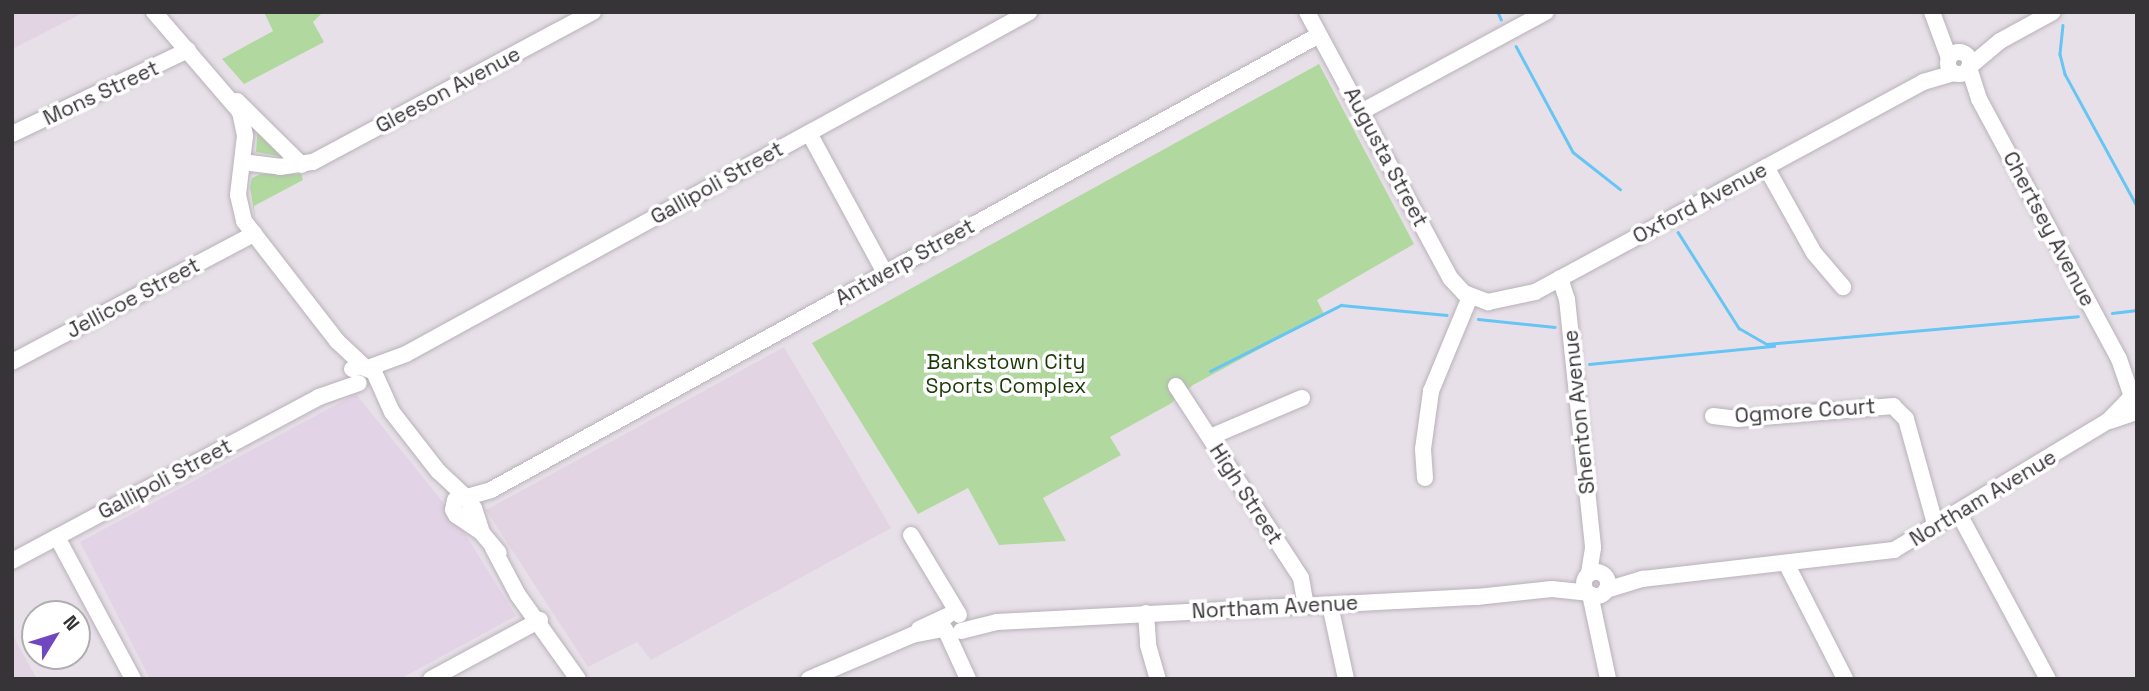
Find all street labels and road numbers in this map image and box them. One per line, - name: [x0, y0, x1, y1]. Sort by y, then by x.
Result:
- street label: Gleeson Avenue: [371, 41, 525, 139]
- street label: Mons Street: [39, 55, 163, 131]
- street label: Augusta Street: [1339, 83, 1433, 231]
- street label: Gallipoli Street: [646, 136, 788, 230]
- street label: Chertsey Avenue: [1997, 147, 2101, 311]
- street label: Oxford Avenue: [1628, 157, 1772, 249]
- street label: Antwerp Street: [831, 213, 979, 311]
- street label: Jellicoe Street: [62, 252, 204, 344]
- street label: Shenton Avenue: [1558, 328, 1600, 496]
- street label: Ogmore Court: [1734, 394, 1876, 428]
- street label: Gallipoli Street: [94, 433, 236, 525]
- street label: High Street: [1204, 439, 1288, 549]
- street label: Northam Avenue: [1905, 444, 2061, 552]
- street label: Northam Avenue: [1191, 590, 1359, 624]

